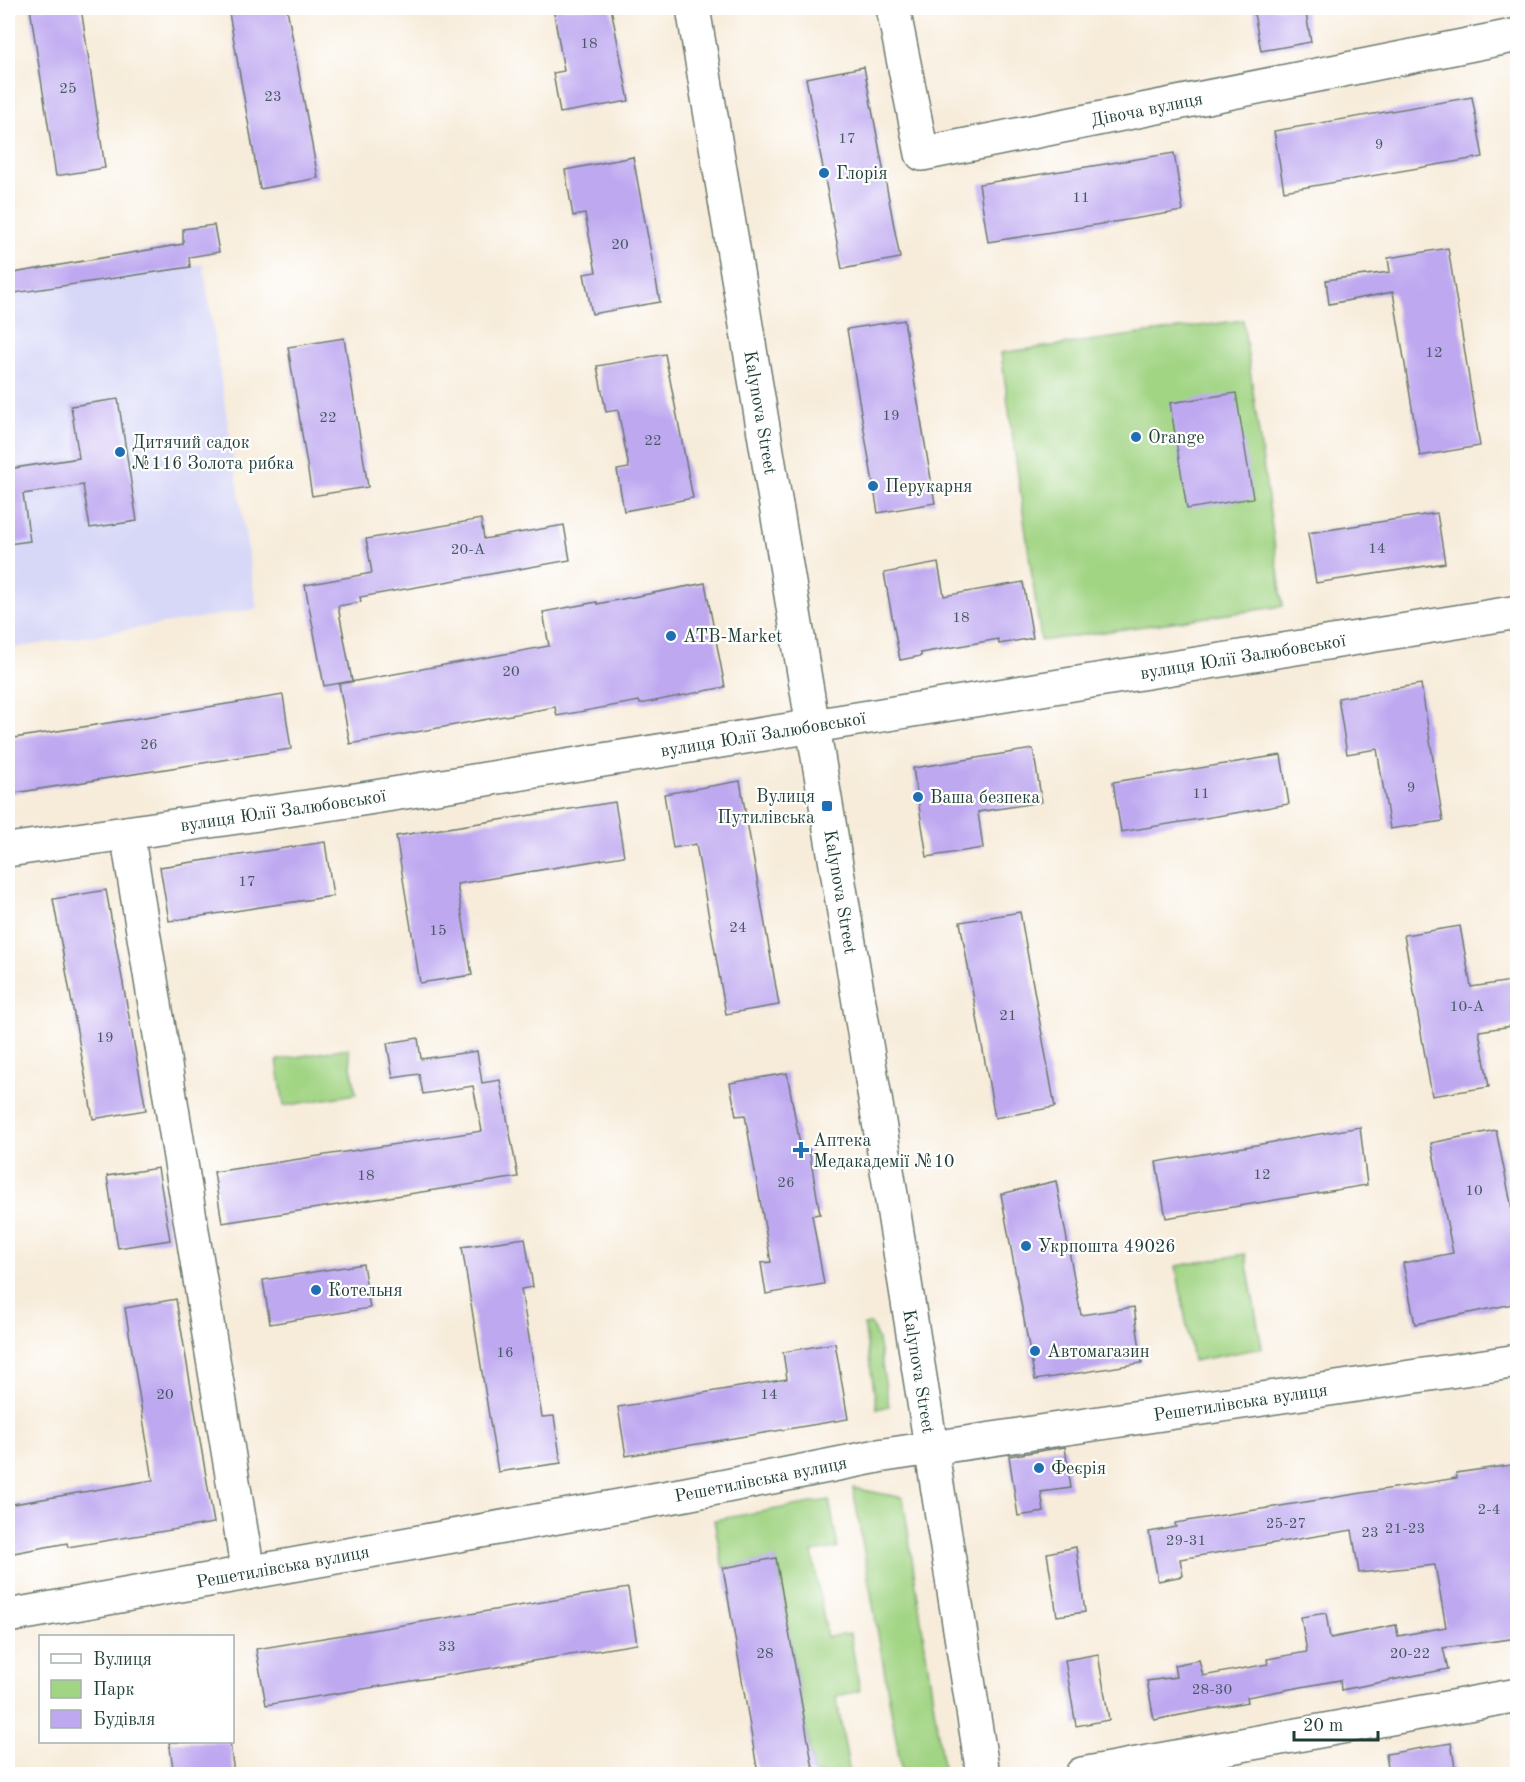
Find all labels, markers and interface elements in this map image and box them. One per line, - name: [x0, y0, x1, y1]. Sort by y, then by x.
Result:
- house number: 18: [580, 37, 598, 52]
- house number: 25: [59, 82, 77, 97]
- house number: 23: [264, 90, 282, 105]
- street label: Дівоча вулиця: [1089, 90, 1205, 130]
- house number: 17: [838, 132, 856, 147]
- house number: 9: [1375, 138, 1383, 153]
- place label: Глорія: [836, 165, 888, 183]
- marker: Глорія: [817, 166, 831, 180]
- house number: 11: [1072, 191, 1090, 206]
- house number: 20: [611, 238, 629, 253]
- house number: 12: [1425, 346, 1443, 361]
- street label: Kalynova Street: [740, 349, 779, 476]
- house number: 19: [882, 409, 900, 424]
- house number: 22: [319, 411, 337, 426]
- place label: Orange: [1148, 429, 1205, 447]
- marker: Orange: [1129, 430, 1143, 444]
- place label: Дитячий садок №116 Золота рибка: [132, 434, 294, 473]
- house number: 22: [644, 434, 662, 449]
- marker: Дитячий садок №116 Золота рибка: [113, 445, 127, 459]
- place label: Перукарня: [885, 478, 972, 496]
- marker: Перукарня: [866, 479, 880, 493]
- house number: 14: [1368, 542, 1386, 557]
- house number: 20-А: [451, 543, 486, 558]
- house number: 18: [952, 611, 970, 626]
- place label: ATB-Market: [683, 628, 782, 646]
- marker: ATB-Market: [664, 629, 678, 643]
- street label: вулиця Юлії Залюбовської: [1139, 632, 1347, 683]
- house number: 20: [502, 665, 520, 680]
- street label: вулиця Юлії Залюбовської: [659, 710, 867, 761]
- house number: 26: [140, 738, 158, 753]
- house number: 9: [1407, 781, 1415, 796]
- street label: вулиця Юлії Залюбовської: [179, 787, 388, 835]
- house number: 11: [1192, 787, 1210, 802]
- place label: Вулиця Путилівська: [717, 788, 815, 827]
- place label: Ваша безпека: [930, 789, 1040, 807]
- marker: Ваша безпека: [911, 790, 925, 804]
- marker: Вулиця Путилівська: [820, 799, 834, 813]
- street label: Kalynova Street: [820, 829, 859, 955]
- house number: 17: [238, 875, 256, 890]
- house number: 24: [729, 921, 747, 936]
- house number: 15: [429, 924, 447, 939]
- house number: 10-А: [1450, 1000, 1485, 1015]
- house number: 21: [999, 1009, 1017, 1024]
- house number: 19: [96, 1031, 114, 1046]
- place label: Аптека Медакадемії №10: [813, 1132, 955, 1171]
- marker: Аптека Медакадемії №10: [794, 1143, 808, 1157]
- house number: 12: [1253, 1168, 1271, 1183]
- house number: 18: [357, 1169, 375, 1184]
- house number: 26: [777, 1176, 795, 1191]
- house number: 10: [1465, 1184, 1483, 1199]
- place label: Укрпошта 49026: [1038, 1238, 1176, 1256]
- marker: Укрпошта 49026: [1019, 1239, 1033, 1253]
- place label: Котельня: [328, 1282, 403, 1300]
- marker: Котельня: [309, 1283, 323, 1297]
- street label: Kalynova Street: [899, 1308, 937, 1435]
- place label: Автомагазин: [1047, 1343, 1150, 1361]
- marker: Автомагазин: [1028, 1344, 1042, 1358]
- house number: 16: [496, 1346, 514, 1361]
- street label: Решетилівська вулиця: [1152, 1381, 1329, 1425]
- house number: 20: [156, 1388, 174, 1403]
- house number: 14: [760, 1388, 778, 1403]
- street label: Решетилівська вулиця: [673, 1454, 849, 1506]
- place label: Феєрія: [1051, 1460, 1106, 1478]
- marker: Феєрія: [1032, 1461, 1046, 1475]
- house number: 2-4: [1478, 1503, 1500, 1518]
- house number: 25-27: [1266, 1517, 1306, 1532]
- house number: 21-23: [1385, 1522, 1425, 1537]
- house number: 23: [1361, 1526, 1379, 1541]
- house number: 29-31: [1166, 1534, 1206, 1549]
- street label: Решетилівська вулиця: [195, 1543, 371, 1592]
- legend: [39, 1635, 234, 1743]
- house number: 33: [438, 1640, 456, 1655]
- house number: 28: [756, 1647, 774, 1662]
- house number: 20-22: [1390, 1647, 1430, 1662]
- text: Вулиця: [93, 1651, 152, 1669]
- text: Парк: [93, 1681, 134, 1699]
- house number: 28-30: [1192, 1683, 1232, 1698]
- scale bar: [1294, 1704, 1378, 1742]
- text: Будівля: [93, 1711, 155, 1729]
- text: 20 m: [1303, 1717, 1343, 1735]

